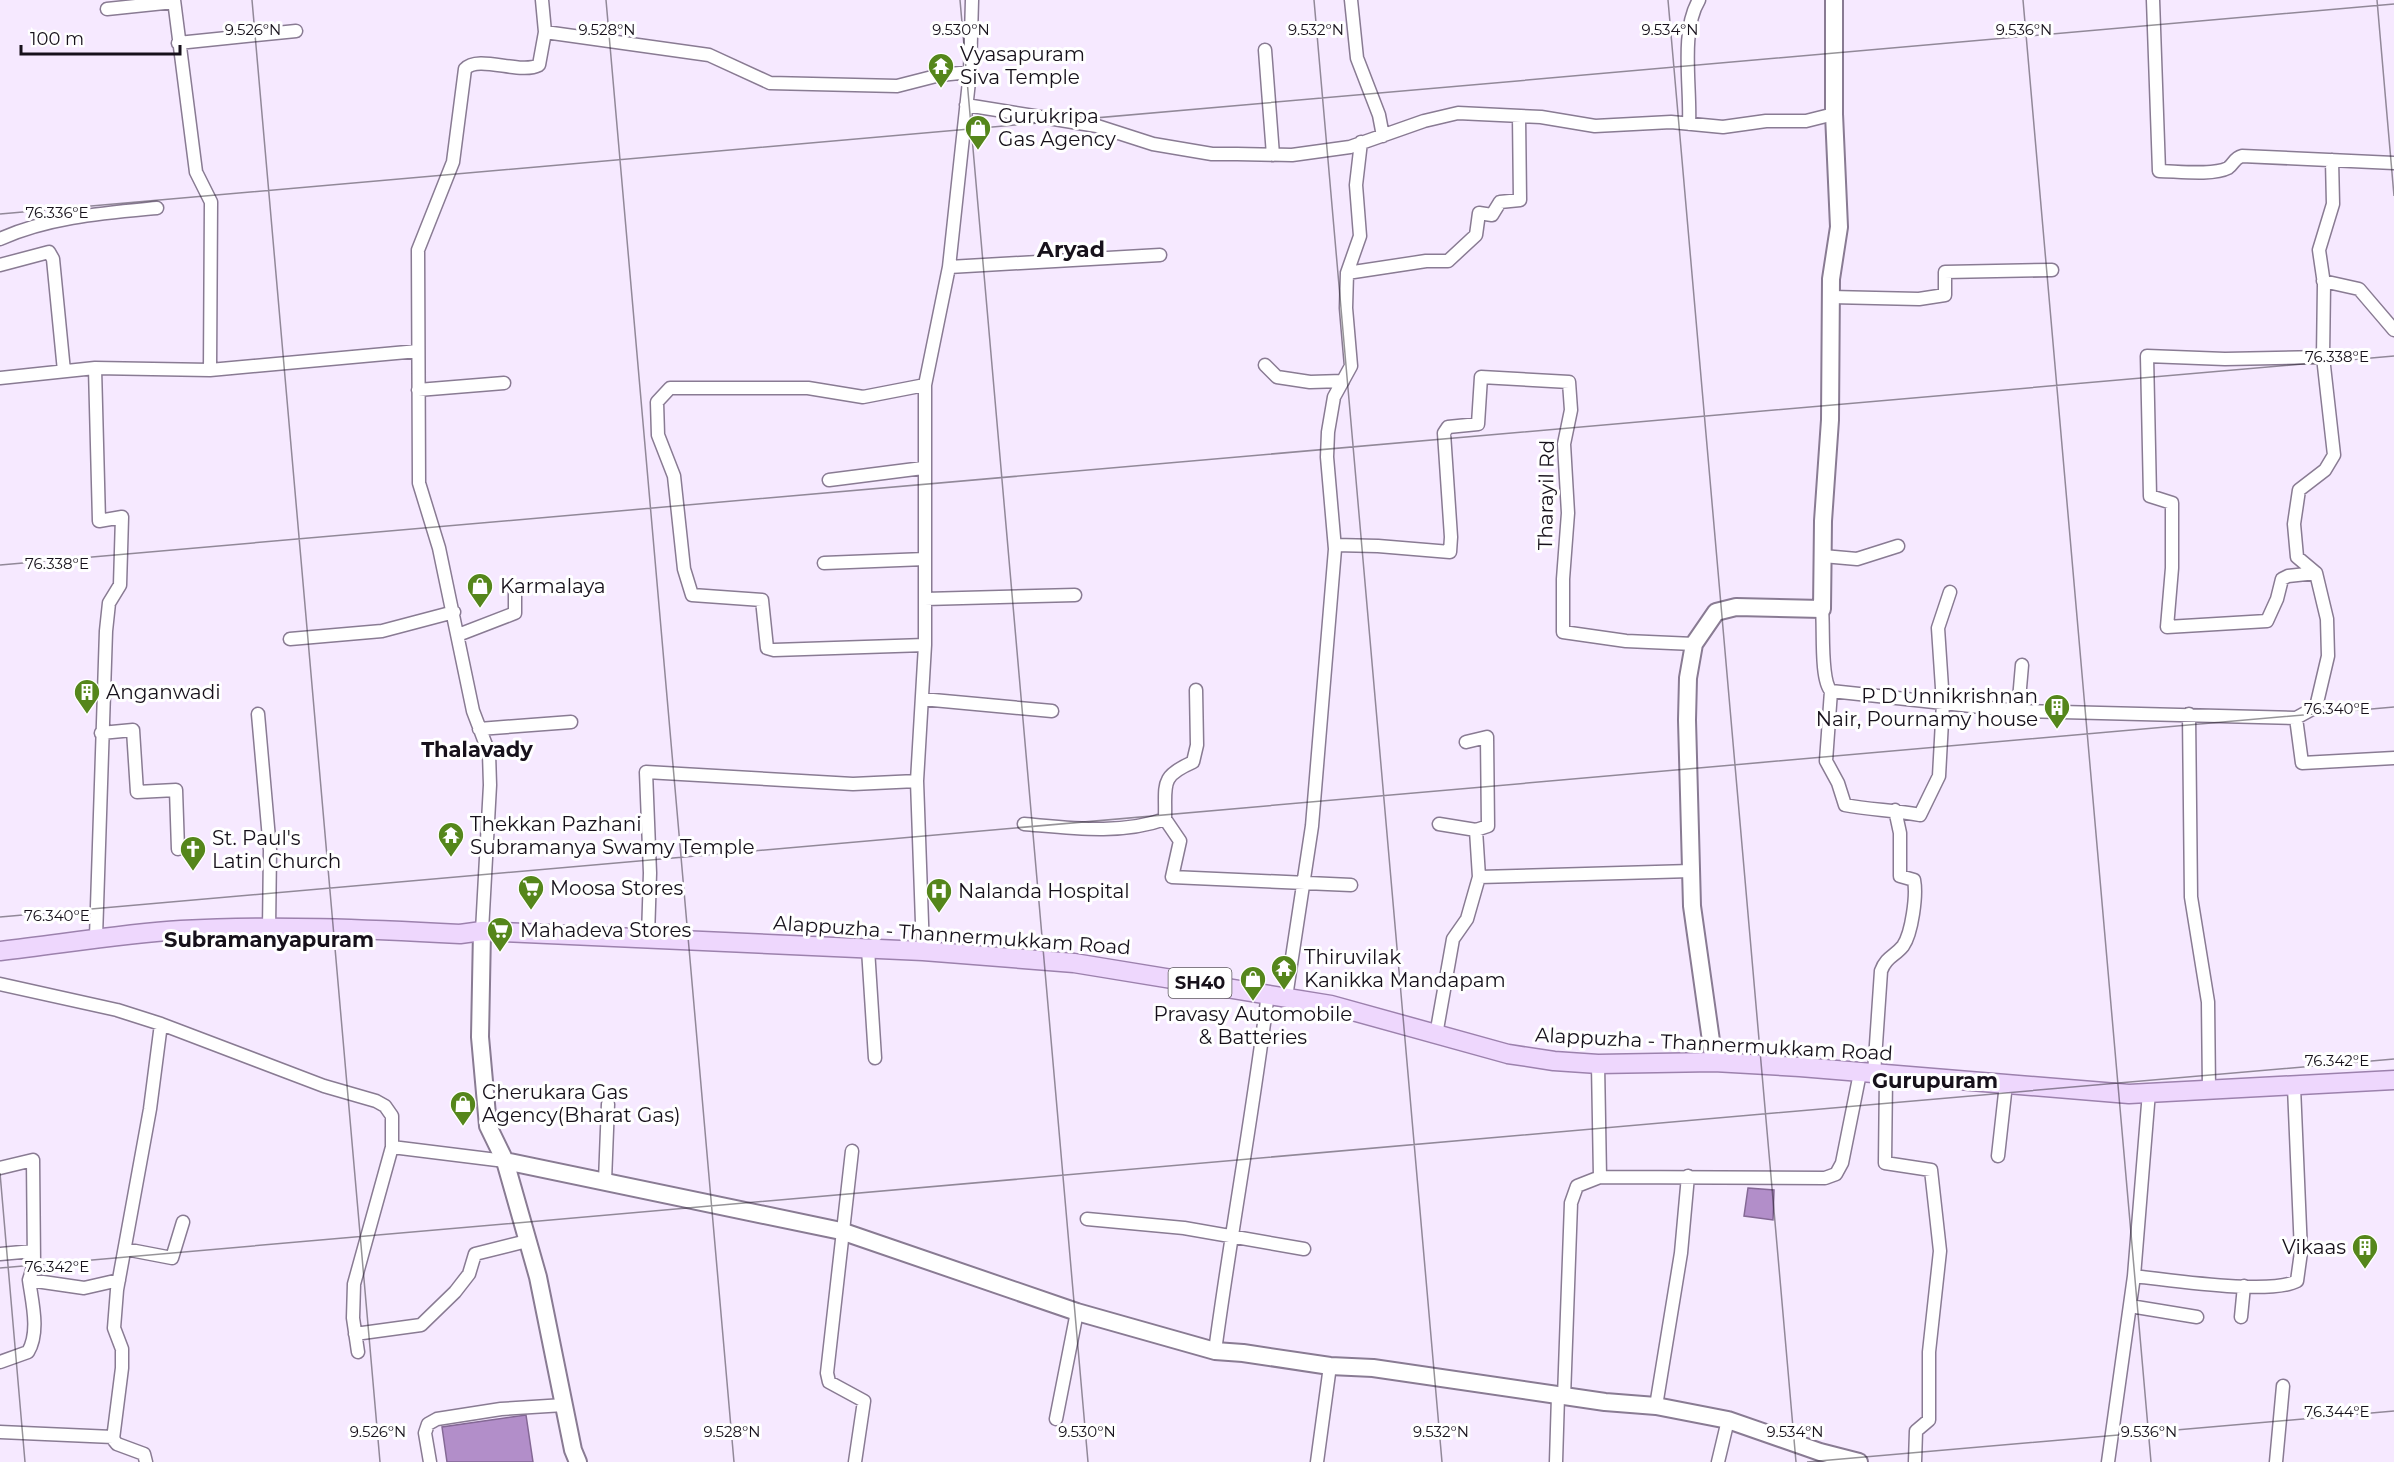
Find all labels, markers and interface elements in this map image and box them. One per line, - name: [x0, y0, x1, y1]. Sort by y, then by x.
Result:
- scale bar: [21, 18, 180, 56]
- text: 9.526°N: [225, 20, 281, 39]
- text: 9.528°N: [578, 20, 636, 39]
- text: 9.530°N: [932, 20, 990, 39]
- text: 9.532°N: [1288, 20, 1344, 39]
- text: 9.534°N: [1642, 20, 1698, 39]
- text: 9.536°N: [1996, 20, 2052, 39]
- text: 100 m: [30, 28, 84, 50]
- place label: Vyasapuram Siva Temple: [960, 42, 1085, 89]
- temple icon: Vyasapuram Siva Temple: [926, 51, 956, 89]
- place label: Gurukripa Gas Agency: [998, 104, 1116, 151]
- shop icon: Gurukripa Gas Agency: [963, 113, 993, 151]
- text: 76.336°E: [25, 203, 89, 222]
- district label: Aryad: [1036, 236, 1105, 263]
- text: 76.338°E: [2305, 347, 2369, 366]
- street label: Tharayil Rd: [1533, 440, 1559, 550]
- text: 76.338°E: [25, 554, 89, 573]
- shop icon: Karmalaya: [465, 571, 495, 609]
- place label: Karmalaya: [500, 574, 606, 598]
- building icon: Anganwadi: [72, 677, 102, 715]
- place label: Anganwadi: [106, 680, 221, 704]
- place label: P D Unnikrishnan Nair, Pournamy house: [1816, 684, 2038, 731]
- building icon: P D Unnikrishnan Nair, Pournamy house: [2042, 692, 2072, 730]
- text: 76.340°E: [2304, 699, 2370, 718]
- district label: Thalavady: [421, 737, 533, 762]
- place label: Thekkan Pazhani Subramanya Swamy Temple: [470, 812, 755, 859]
- temple icon: Thekkan Pazhani Subramanya Swamy Temple: [436, 820, 466, 858]
- place label: St. Paul's Latin Church: [212, 826, 341, 873]
- church icon: St. Paul's Latin Church: [178, 834, 208, 872]
- supermarket icon: Moosa Stores: [516, 873, 546, 911]
- place label: Moosa Stores: [550, 876, 683, 900]
- hospital icon: Nalanda Hospital: [924, 876, 954, 914]
- place label: Nalanda Hospital: [958, 879, 1130, 903]
- text: 76.340°E: [24, 906, 90, 925]
- street label: Alappuzha - Thannermukkam Road: [772, 911, 1132, 959]
- supermarket icon: Mahadeva Stores: [485, 915, 515, 953]
- place label: Mahadeva Stores: [520, 918, 692, 942]
- district label: Subramanyapuram: [164, 927, 374, 952]
- place label: Thiruvilak Kanikka Mandapam: [1304, 945, 1506, 992]
- temple icon: Thiruvilak Kanikka Mandapam: [1269, 953, 1299, 991]
- shop icon: Pravasy Automobile & Batteries: [1238, 964, 1268, 1002]
- road number: SH40: [1168, 968, 1232, 998]
- place label: Pravasy Automobile & Batteries: [1154, 1002, 1352, 1049]
- street label: Alappuzha - Thannermukkam Road: [1534, 1023, 1894, 1065]
- text: 76.342°E: [2305, 1051, 2369, 1070]
- district label: Gurupuram: [1872, 1068, 1998, 1093]
- place label: Cherukara Gas Agency(Bharat Gas): [482, 1080, 681, 1127]
- shop icon: Cherukara Gas Agency(Bharat Gas): [448, 1089, 478, 1127]
- building icon: Vikaas: [2350, 1232, 2380, 1270]
- place label: Vikaas: [2282, 1235, 2346, 1259]
- text: 76.342°E: [25, 1257, 89, 1276]
- text: 76.344°E: [2304, 1402, 2370, 1421]
- text: 9.526°N: [350, 1422, 406, 1441]
- text: 9.528°N: [703, 1422, 761, 1441]
- text: 9.530°N: [1058, 1422, 1116, 1441]
- text: 9.532°N: [1413, 1422, 1469, 1441]
- text: 9.534°N: [1767, 1422, 1823, 1441]
- text: 9.536°N: [2121, 1422, 2177, 1441]

